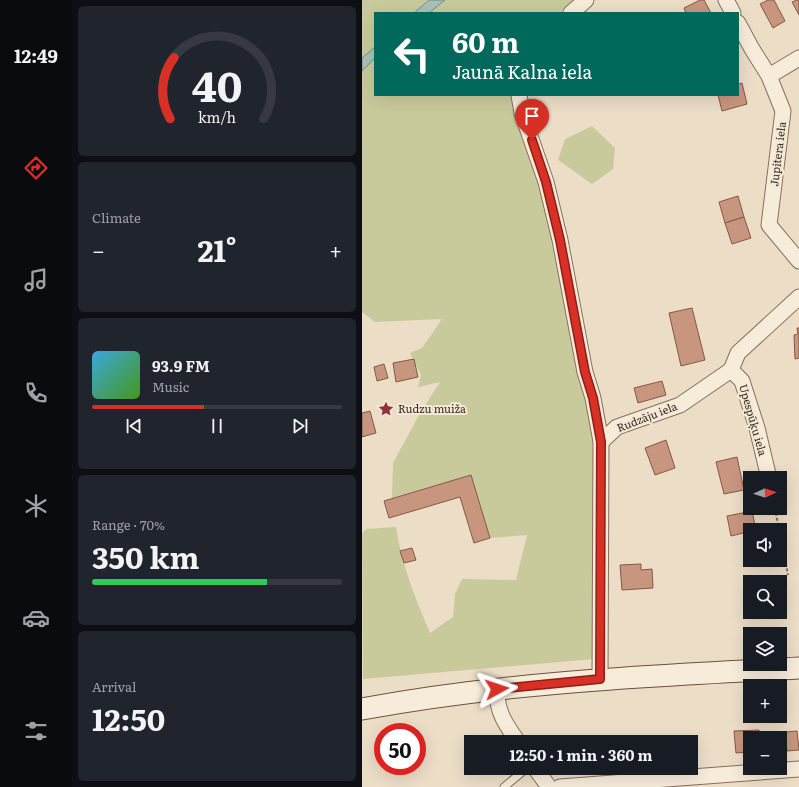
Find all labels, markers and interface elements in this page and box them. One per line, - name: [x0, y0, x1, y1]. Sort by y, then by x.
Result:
- text: 60 m: [452, 20, 519, 62]
- icon: left: [386, 28, 438, 80]
- text: 12:49: [14, 42, 58, 69]
- text: 40: [192, 53, 242, 115]
- text: Jaunā Kalna iela: [452, 58, 592, 85]
- pin: [515, 99, 549, 140]
- icon: arrive: [521, 105, 543, 127]
- text: km/h: [198, 106, 237, 127]
- street label: Jupitera iela: [765, 121, 789, 187]
- icon: directions: [22, 154, 50, 182]
- text: Climate: [92, 208, 141, 227]
- text: 21°: [197, 227, 237, 271]
- text: −: [92, 233, 105, 266]
- text: +: [329, 233, 342, 266]
- icon: music: [22, 266, 50, 294]
- text: 93.9 FM: [152, 354, 210, 377]
- text: Music: [152, 377, 189, 396]
- icon: phone: [22, 379, 50, 407]
- street label: Upespūķu iela: [735, 382, 772, 458]
- street label: Rudzāju iela: [614, 397, 679, 435]
- place icon: Rudzu muiža: [377, 400, 395, 418]
- place label: Rudzu muiža: [398, 400, 466, 416]
- icon: previous: [123, 415, 145, 437]
- icon: pause: [206, 415, 228, 437]
- icon: next: [289, 415, 311, 437]
- north arrow: [743, 471, 787, 515]
- map controls: [743, 471, 787, 775]
- icon: climate: [22, 492, 50, 520]
- text: Range · 70%: [92, 515, 165, 534]
- button: sound: [743, 523, 787, 567]
- text: 350 km: [92, 534, 199, 578]
- button: search: [743, 575, 787, 619]
- icon: car: [22, 604, 50, 632]
- button: layers: [743, 627, 787, 671]
- position arrow: [476, 668, 518, 710]
- text: Arrival: [92, 677, 136, 696]
- button: +: [743, 679, 787, 723]
- text: 12:50: [92, 696, 165, 740]
- icon: filters: [22, 717, 50, 745]
- speed limit sign: 50: [374, 723, 426, 775]
- button: −: [743, 731, 787, 775]
- text: 12:50 · 1 min · 360 m: [510, 743, 652, 766]

